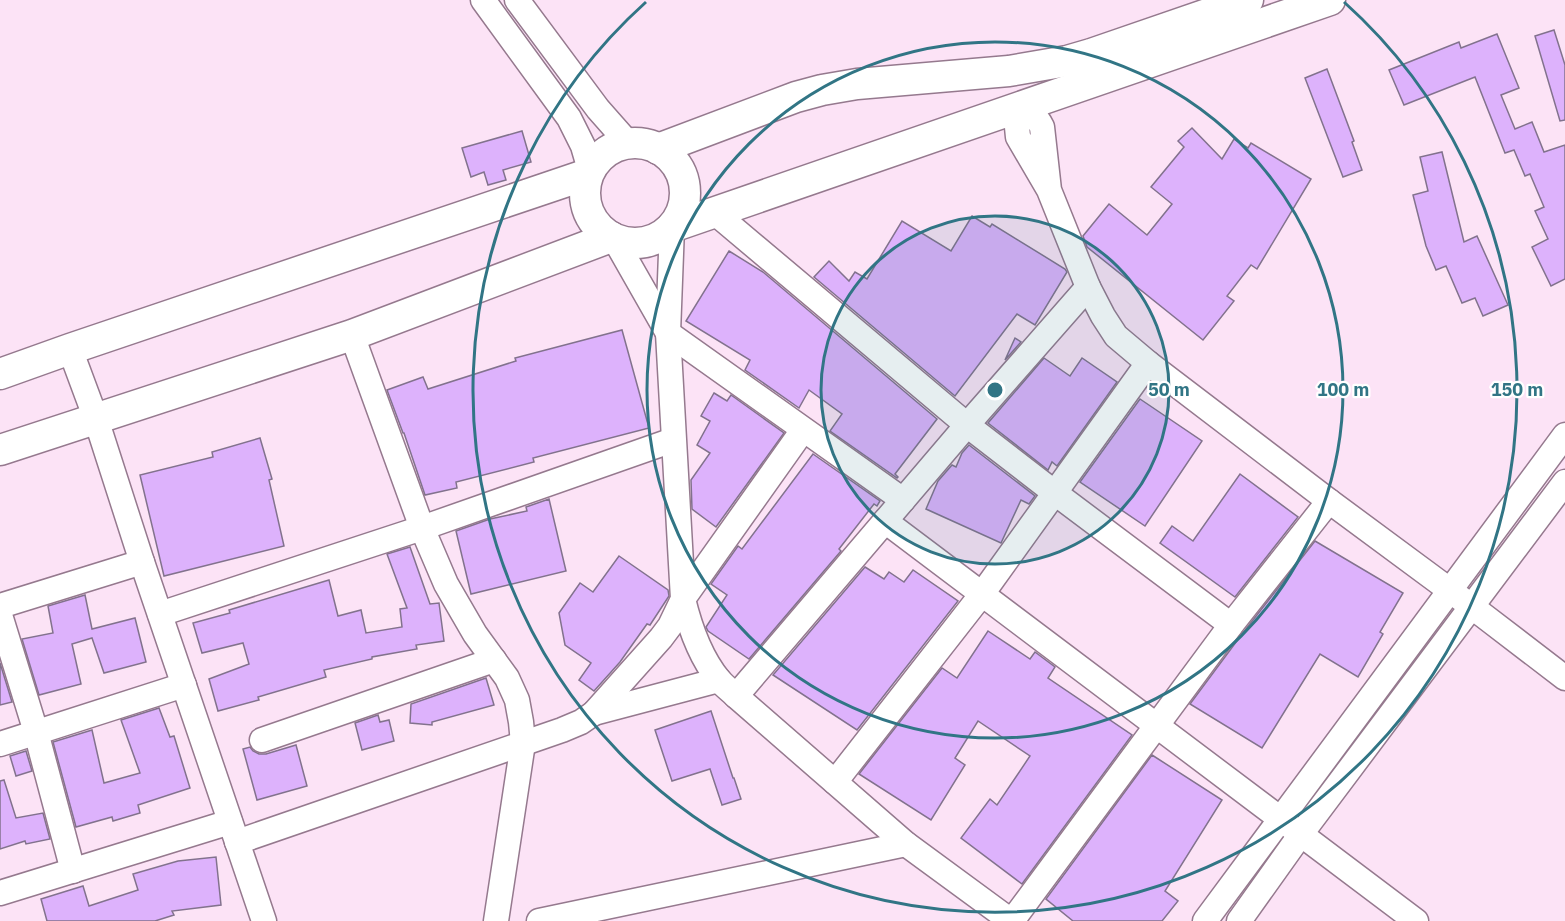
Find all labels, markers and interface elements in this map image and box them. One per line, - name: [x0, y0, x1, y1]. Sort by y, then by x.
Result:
- text: 50 m: [1148, 378, 1190, 401]
- text: 100 m: [1317, 378, 1369, 401]
- text: 150 m: [1491, 378, 1543, 401]
- centre of rings: [985, 380, 1005, 400]

